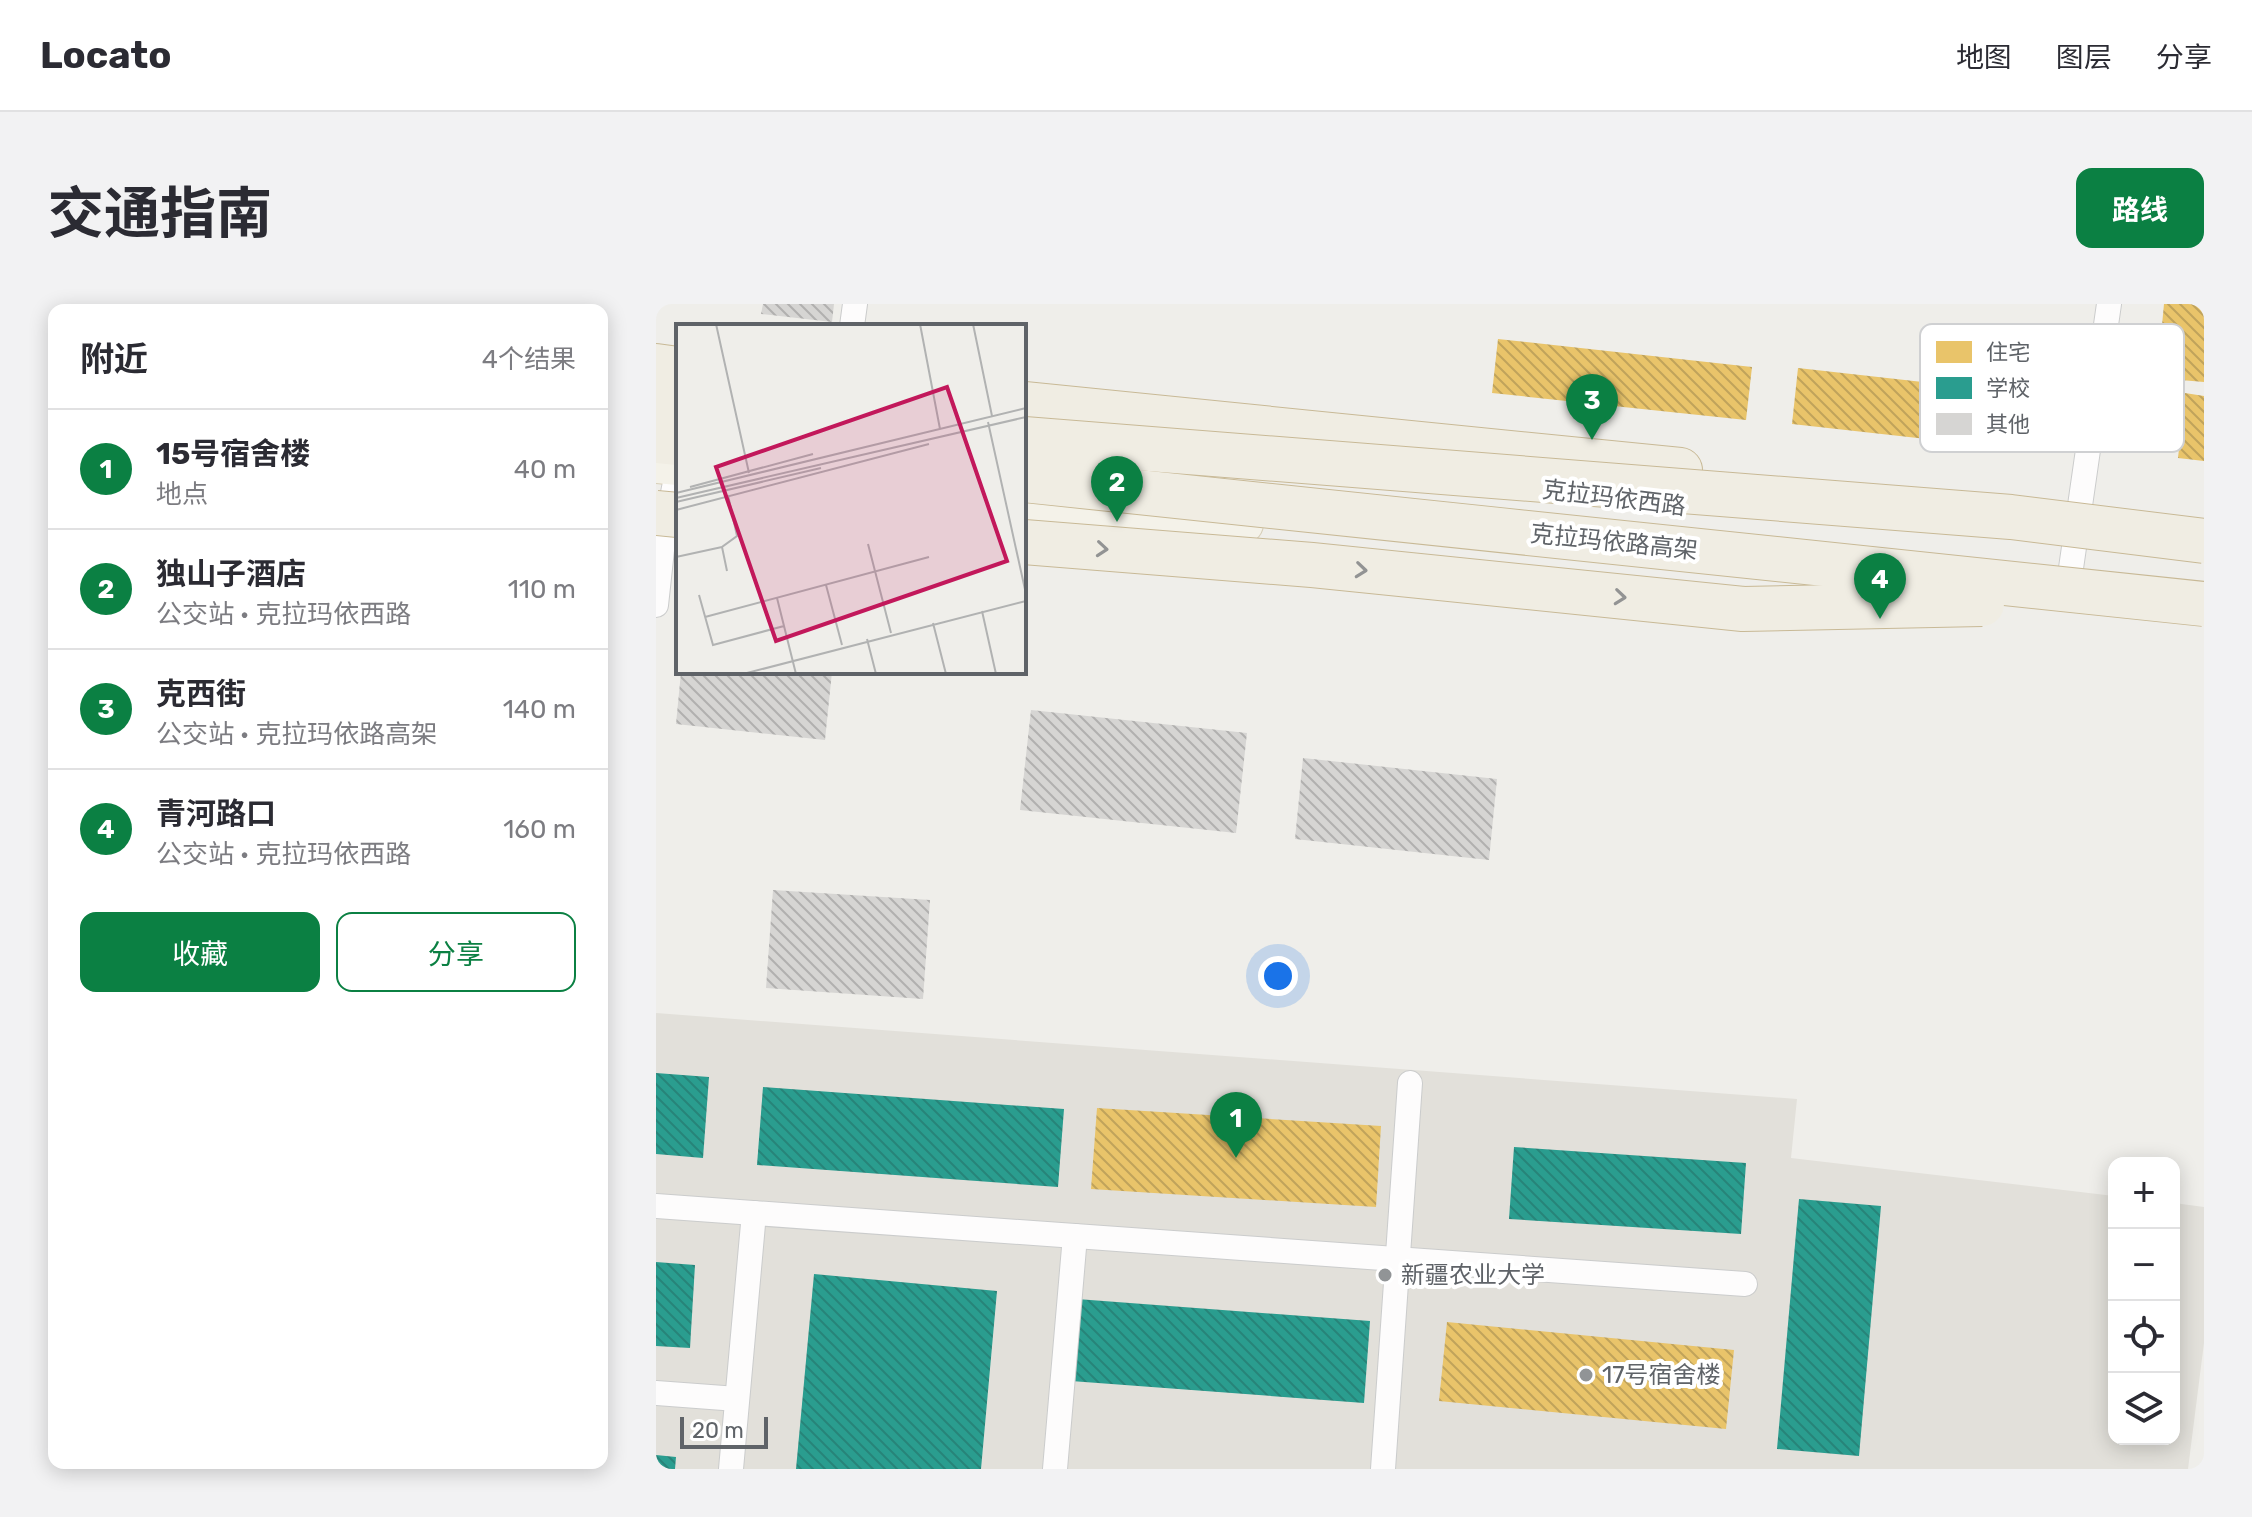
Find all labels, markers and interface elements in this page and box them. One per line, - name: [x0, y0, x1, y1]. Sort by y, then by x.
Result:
- text: Locato: [40, 32, 171, 78]
- text: 地图: [1956, 41, 2012, 74]
- text: 图层: [2056, 41, 2112, 74]
- text: 分享: [2156, 41, 2212, 74]
- button: 路线: [2076, 168, 2204, 248]
- text: 交通指南: [48, 181, 272, 247]
- inset map: [676, 324, 1026, 674]
- legend: [1920, 324, 2184, 452]
- text: 附近: [80, 339, 148, 380]
- text: 住宅: [1986, 339, 2030, 366]
- text: 4个结果: [482, 344, 576, 375]
- pin: 3: [1566, 374, 1618, 440]
- text: 学校: [1986, 375, 2030, 402]
- text: 其他: [1986, 411, 2030, 438]
- text: 15号宿舍楼: [156, 436, 310, 472]
- text: 1: [100, 454, 112, 485]
- text: 40 m: [514, 454, 576, 485]
- pin: 2: [1091, 456, 1143, 522]
- street label: 克拉玛依西路: [1541, 475, 1687, 521]
- text: 地点: [156, 479, 208, 510]
- street label: 克拉玛依路高架: [1529, 519, 1699, 565]
- one-way arrow: [1096, 540, 1109, 557]
- pin: 4: [1854, 553, 1906, 619]
- text: 独山子酒店: [156, 556, 306, 592]
- one-way arrow: [1355, 562, 1368, 579]
- text: 2: [98, 574, 114, 605]
- text: 110 m: [508, 574, 576, 605]
- one-way arrow: [1613, 588, 1626, 605]
- text: 公交站 · 克拉玛依西路: [156, 599, 411, 630]
- text: 克西街: [156, 676, 246, 712]
- text: 3: [97, 694, 115, 725]
- text: 140 m: [503, 694, 576, 725]
- text: 公交站 · 克拉玛依路高架: [156, 719, 437, 750]
- text: 青河路口: [156, 796, 276, 832]
- text: 4: [97, 814, 115, 845]
- text: 160 m: [503, 814, 576, 845]
- text: 公交站 · 克拉玛依西路: [156, 839, 411, 870]
- button: 收藏: [80, 912, 320, 992]
- button: 分享: [336, 912, 576, 992]
- your location: [1258, 956, 1298, 996]
- pin: 1: [1210, 1092, 1262, 1158]
- map controls: [2108, 1157, 2180, 1445]
- button: +: [2108, 1157, 2180, 1229]
- button: −: [2108, 1229, 2180, 1301]
- place label: 新疆农业大学: [1401, 1261, 1545, 1289]
- marker: 新疆农业大学: [1376, 1266, 1394, 1284]
- button: locate: [2108, 1301, 2180, 1373]
- place label: 17号宿舍楼: [1602, 1361, 1721, 1389]
- marker: 17号宿舍楼: [1577, 1366, 1595, 1384]
- button: layers: [2108, 1373, 2180, 1445]
- scale bar: [680, 1413, 768, 1449]
- text: 20 m: [692, 1417, 744, 1444]

